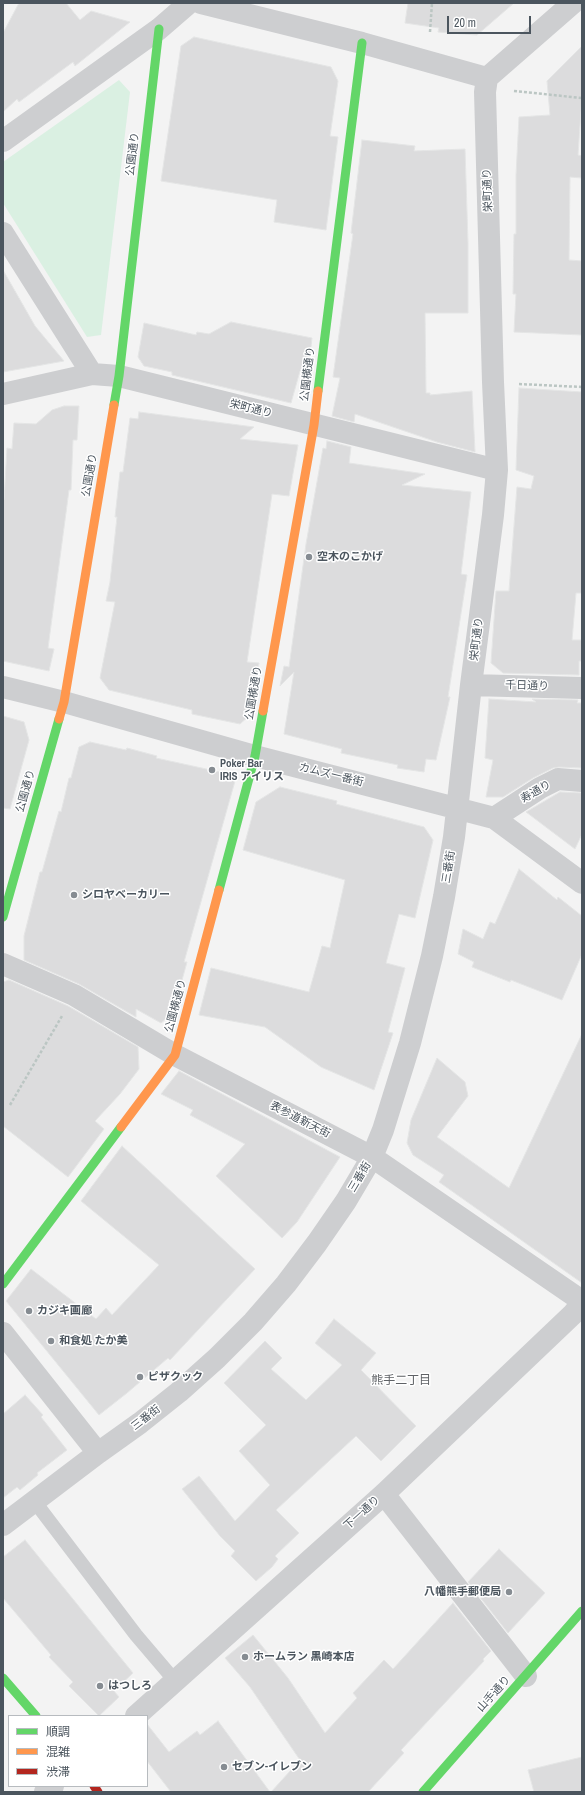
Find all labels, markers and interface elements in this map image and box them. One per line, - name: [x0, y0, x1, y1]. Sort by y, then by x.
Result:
- scale bar: [449, 8, 533, 34]
- text: 20 m: [454, 15, 476, 31]
- street label: 公園通り: [124, 131, 142, 177]
- street label: 栄町通り: [481, 168, 495, 212]
- street label: 公園横通り: [298, 346, 318, 402]
- street label: 栄町通り: [228, 397, 274, 421]
- street label: 公園通り: [80, 452, 100, 498]
- place label: 空木のこかげ: [317, 550, 383, 564]
- marker: 空木のこかげ: [304, 552, 314, 562]
- street label: 栄町通り: [468, 616, 486, 662]
- street label: 公園横通り: [243, 665, 265, 721]
- street label: 千日通り: [505, 679, 549, 693]
- place label: Poker Bar IRIS アイリス: [220, 757, 284, 783]
- street label: カムズ一番街: [297, 761, 365, 789]
- marker: Poker Bar IRIS アイリス: [207, 765, 217, 775]
- street label: 公園通り: [14, 768, 38, 814]
- street label: 寿通り: [518, 778, 554, 806]
- street label: 三番街: [440, 850, 458, 884]
- place label: シロヤベーカリー: [82, 888, 170, 902]
- marker: シロヤベーカリー: [69, 890, 79, 900]
- street label: 公園横通り: [163, 978, 189, 1034]
- street label: 表参道新天街: [268, 1099, 332, 1141]
- street label: 三番街: [346, 1159, 374, 1195]
- place label: カジキ画廊: [37, 1304, 92, 1318]
- marker: カジキ画廊: [24, 1306, 34, 1316]
- place label: 和食処 たか美: [59, 1334, 128, 1348]
- marker: 和食処 たか美: [46, 1336, 56, 1346]
- place label: ピザクック: [148, 1370, 203, 1384]
- marker: ピザクック: [135, 1372, 145, 1382]
- district label: 熊手二丁目: [371, 1374, 431, 1388]
- street label: 三番街: [129, 1403, 163, 1433]
- street label: 下一通り: [341, 1493, 383, 1533]
- place label: 八幡熊手郵便局: [424, 1585, 501, 1599]
- marker: 八幡熊手郵便局: [504, 1587, 514, 1597]
- place label: ホームラン 黒崎本店: [253, 1650, 355, 1664]
- marker: ホームラン 黒崎本店: [240, 1652, 250, 1662]
- street label: 山手通り: [474, 1673, 514, 1715]
- place label: はつしろ: [108, 1679, 152, 1693]
- marker: はつしろ: [95, 1681, 105, 1691]
- legend: [8, 1715, 148, 1787]
- text: 順調: [46, 1724, 70, 1740]
- text: 混雑: [46, 1744, 70, 1760]
- place label: セブン-イレブン: [232, 1760, 312, 1774]
- marker: セブン-イレブン: [219, 1762, 229, 1772]
- text: 渋滞: [46, 1764, 70, 1780]

